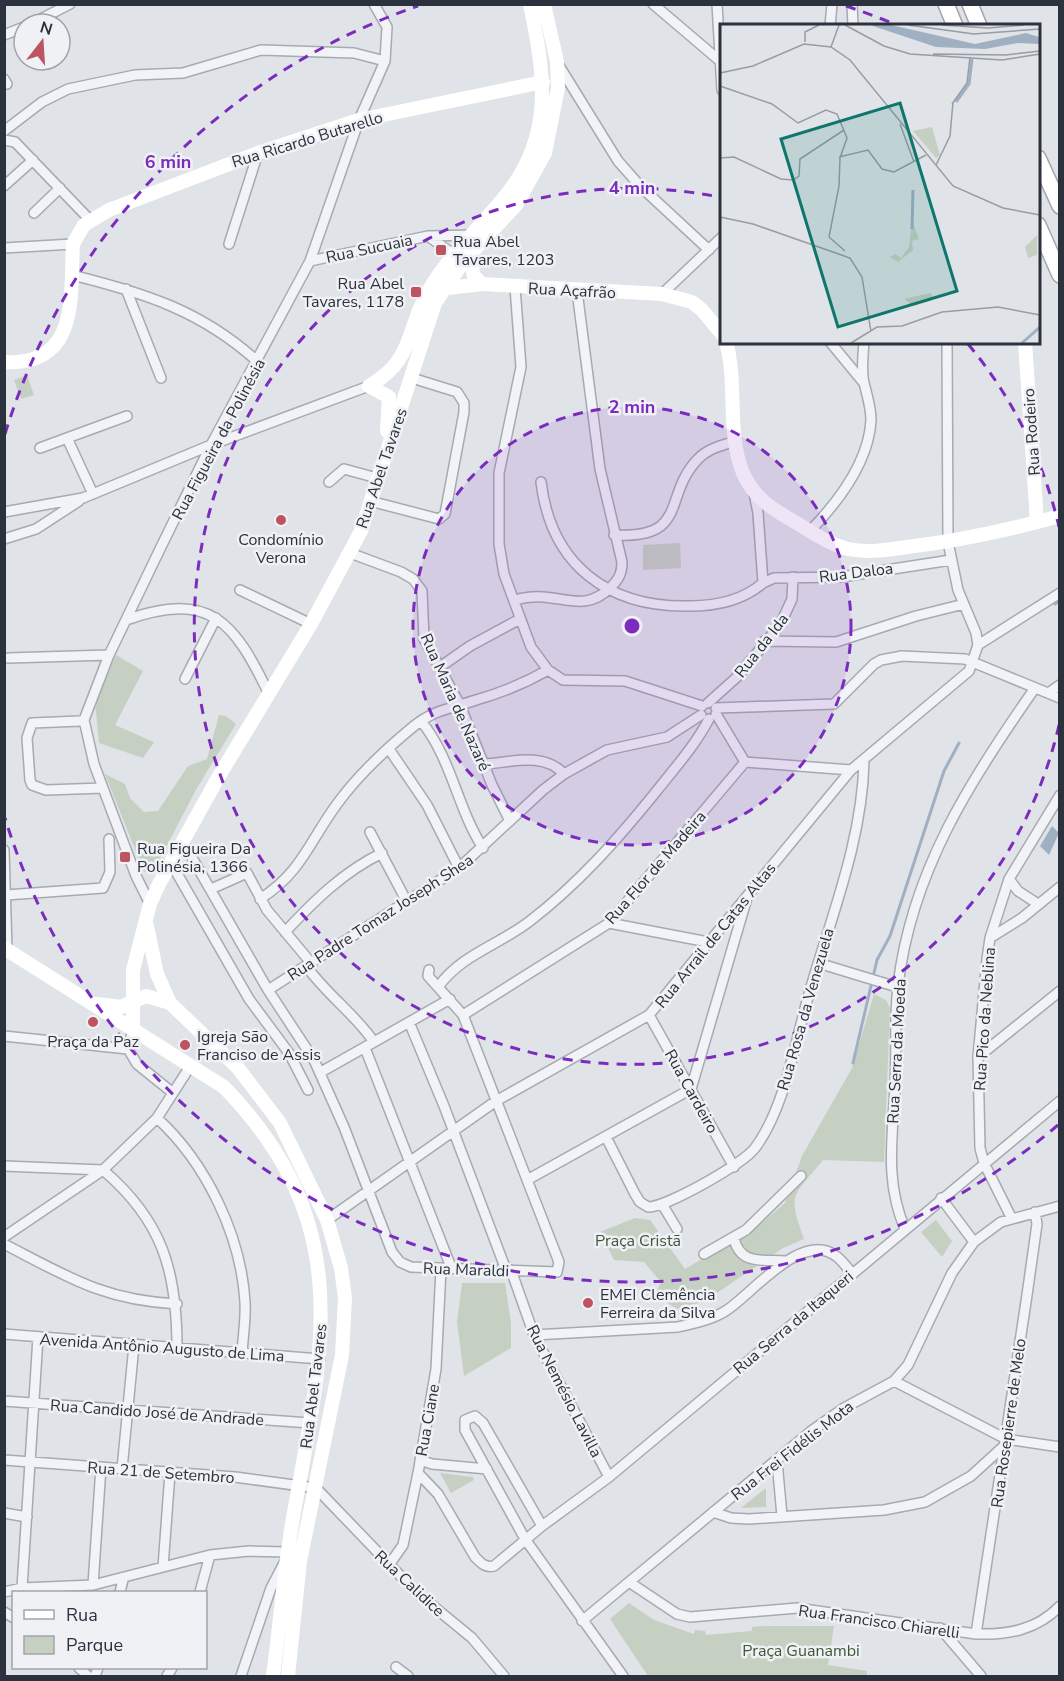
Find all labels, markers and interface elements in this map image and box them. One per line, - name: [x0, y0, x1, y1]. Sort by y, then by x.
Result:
- north arrow: [12, 12, 72, 72]
- text: N: [37, 16, 55, 41]
- inset map: [720, 24, 1040, 344]
- street label: Rua Ricardo Butarello: [229, 106, 386, 173]
- text: 6 min: [145, 150, 191, 174]
- text: 4 min: [609, 176, 655, 200]
- street label: Rua Sucuaia: [324, 229, 415, 269]
- place label: Rua Abel Tavares, 1203: [453, 231, 554, 271]
- marker: Rua Abel Tavares, 1203: [434, 243, 448, 257]
- place label: Rua Abel Tavares, 1178: [303, 273, 404, 313]
- street label: Rua Açafrão: [527, 278, 617, 304]
- marker: Rua Abel Tavares, 1178: [409, 285, 423, 299]
- street label: Rua Figueira da Polinésia: [167, 355, 271, 524]
- street label: Rua Rodeiro: [1018, 387, 1046, 476]
- text: 2 min: [609, 395, 655, 419]
- street label: Rua Abel Tavares: [351, 405, 413, 531]
- marker: Condomínio Verona: [274, 513, 288, 527]
- place label: Condomínio Verona: [238, 529, 324, 569]
- street label: Rua Daloa: [818, 558, 895, 588]
- street label: Rua da Ida: [730, 609, 794, 682]
- centre of rings: [622, 616, 642, 636]
- street label: Rua Maria de Nazaré: [415, 630, 495, 775]
- street label: Rua Flor de Madeira: [600, 806, 711, 929]
- place label: Rua Figueira Da Polinésia, 1366: [137, 838, 251, 878]
- street label: Rua Padre Tomaz Joseph Shea: [283, 849, 478, 986]
- marker: Rua Figueira Da Polinésia, 1366: [118, 850, 132, 864]
- street label: Rua Arrail de Catas Altas: [650, 858, 781, 1013]
- street label: Rua Rosa da Venezuela: [772, 925, 840, 1093]
- street label: Rua Pico da Neblina: [969, 946, 1001, 1092]
- street label: Rua Serra da Moeda: [882, 978, 912, 1124]
- marker: Praça da Paz: [86, 1015, 100, 1029]
- place label: Igreja São Franciso de Assis: [197, 1026, 321, 1066]
- place label: Praça da Paz: [47, 1031, 139, 1053]
- marker: Igreja São Franciso de Assis: [178, 1038, 192, 1052]
- street label: Rua Cardeiro: [659, 1045, 723, 1138]
- park label: Praça Cristã: [595, 1230, 681, 1252]
- street label: Rua Maraldi: [422, 1258, 509, 1282]
- street label: Rua Serra da Itaqueri: [729, 1266, 859, 1380]
- place label: EMEI Clemência Ferreira da Silva: [600, 1284, 715, 1324]
- marker: EMEI Clemência Ferreira da Silva: [581, 1296, 595, 1310]
- street label: Rua Nemésio Lavilla: [521, 1321, 607, 1462]
- street label: Rua Abel Tavares: [295, 1322, 333, 1450]
- street label: Avenida Antônio Augusto de Lima: [39, 1328, 285, 1368]
- street label: Rua Rosepierre de Melo: [986, 1337, 1032, 1509]
- street label: Rua Ciane: [411, 1382, 445, 1458]
- street label: Rua Candido José de Andrade: [49, 1395, 264, 1431]
- street label: Rua Frei Fidélis Mota: [727, 1396, 858, 1506]
- street label: Rua 21 de Setembro: [87, 1457, 235, 1489]
- street label: Rua Calidice: [369, 1546, 449, 1622]
- legend: [12, 1591, 207, 1669]
- street label: Rua Francisco Chiarelli: [797, 1600, 961, 1644]
- text: Rua: [66, 1603, 98, 1627]
- text: Parque: [66, 1633, 123, 1657]
- park label: Praça Guanambi: [742, 1640, 860, 1662]

